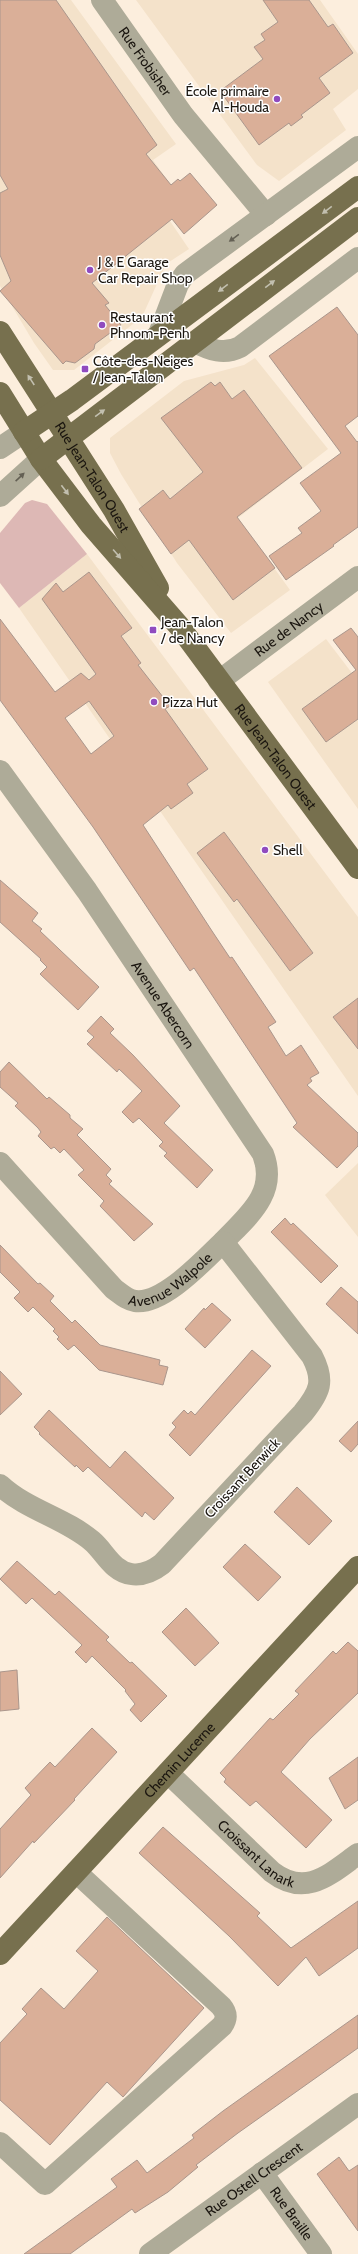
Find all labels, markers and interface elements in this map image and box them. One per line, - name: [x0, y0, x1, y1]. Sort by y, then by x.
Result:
- street label: Rue Frobisher: [115, 23, 176, 100]
- place label: École primaire Al-Houda: [185, 82, 269, 116]
- marker: École primaire Al-Houda: [272, 94, 282, 104]
- one-way arrow: [321, 206, 332, 215]
- one-way arrow: [229, 233, 239, 241]
- place label: J & E Garage Car Repair Shop: [97, 253, 193, 287]
- marker: J & E Garage Car Repair Shop: [85, 265, 95, 275]
- one-way arrow: [264, 280, 275, 288]
- one-way arrow: [217, 284, 228, 293]
- place label: Restaurant Phnom-Penh: [110, 308, 190, 342]
- marker: Restaurant Phnom-Penh: [97, 320, 107, 330]
- place label: Côte-des-Neiges / Jean-Talon: [92, 352, 193, 386]
- marker: Côte-des-Neiges / Jean-Talon: [80, 364, 90, 374]
- one-way arrow: [27, 375, 35, 385]
- one-way arrow: [95, 409, 106, 417]
- street label: Rue Jean-Talon Ouest: [51, 418, 134, 536]
- one-way arrow: [15, 472, 25, 481]
- one-way arrow: [61, 484, 69, 495]
- one-way arrow: [112, 549, 121, 560]
- street label: Rue de Nancy: [251, 597, 327, 661]
- place label: Jean-Talon / de Nancy: [160, 613, 224, 647]
- marker: Jean-Talon / de Nancy: [148, 625, 158, 635]
- place label: Pizza Hut: [162, 693, 218, 711]
- marker: Pizza Hut: [149, 697, 159, 707]
- street label: Rue Jean-Talon Ouest: [231, 700, 321, 813]
- place label: Shell: [273, 841, 303, 859]
- marker: Shell: [260, 845, 270, 855]
- street label: Avenue Abercorn: [127, 957, 199, 1052]
- street label: Avenue Walpole: [126, 1249, 216, 1310]
- street label: Croissant Berwick: [200, 1434, 284, 1522]
- street label: Chemin Lucerne: [140, 1719, 219, 1802]
- street label: Croissant Lanark: [214, 1816, 297, 1892]
- street label: Rue Ostell Crescent: [202, 2138, 306, 2220]
- street label: Rue Braille: [266, 2183, 317, 2244]

